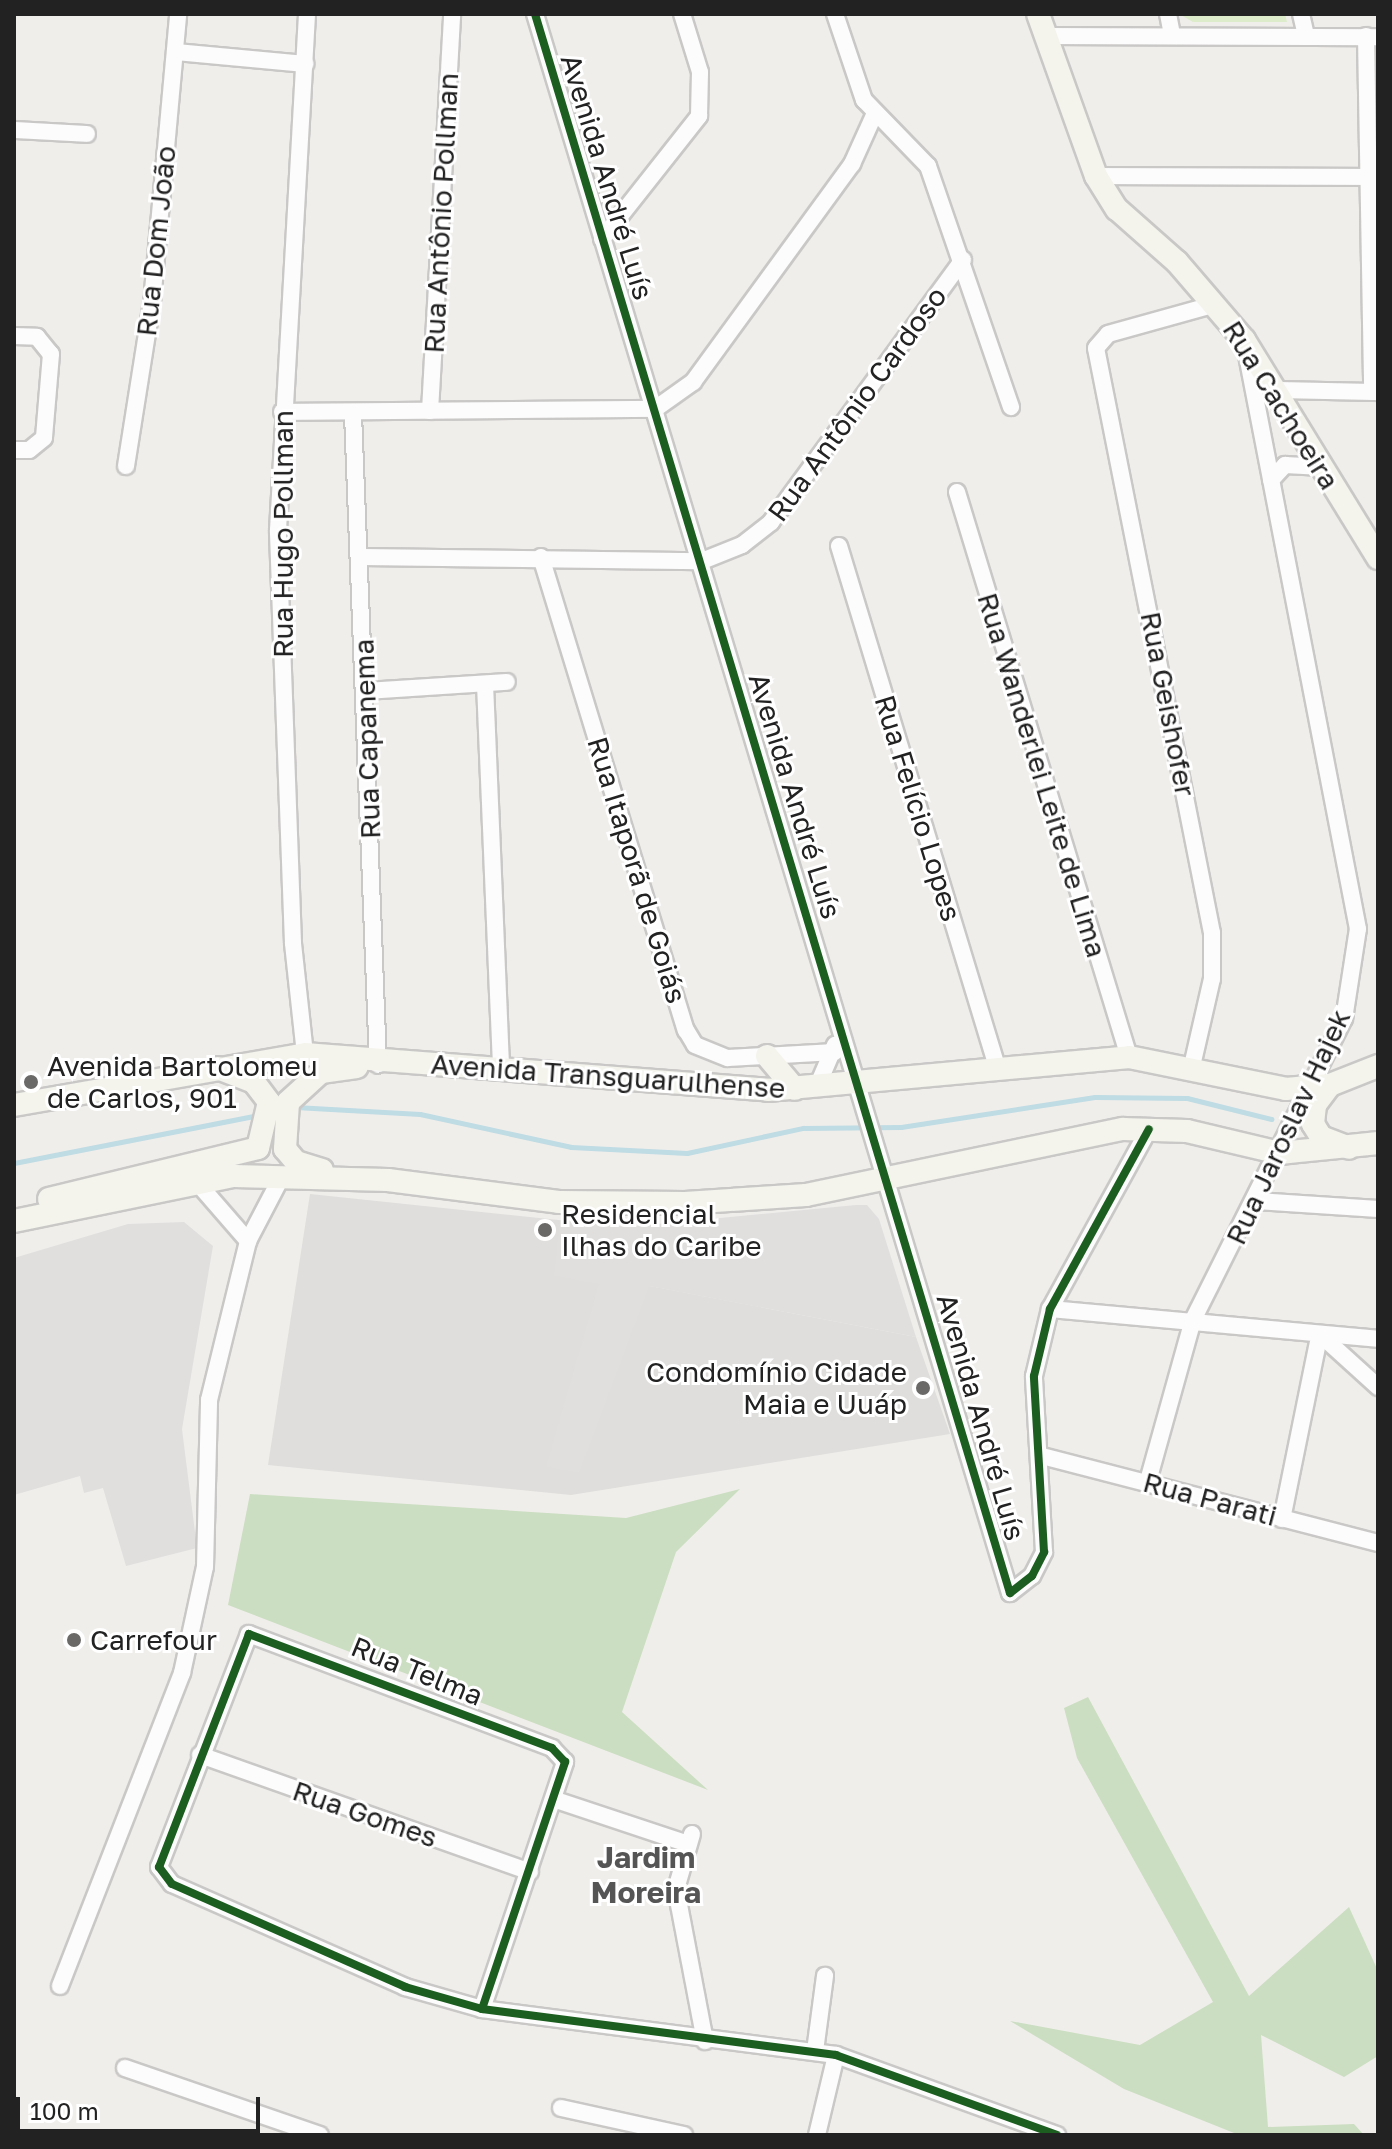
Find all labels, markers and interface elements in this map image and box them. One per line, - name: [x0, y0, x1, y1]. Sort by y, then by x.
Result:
- street label: Avenida André Luís: [554, 50, 660, 304]
- street label: Rua Antônio Pollman: [417, 72, 465, 354]
- street label: Rua Dom João: [129, 144, 183, 338]
- street label: Rua Antônio Cardoso: [761, 280, 953, 528]
- street label: Rua Cachoeira: [1216, 314, 1346, 496]
- street label: Rua Hugo Pollman: [266, 410, 300, 658]
- street label: Rua Wanderlei Leite de Lima: [970, 589, 1114, 961]
- street label: Rua Geishofer: [1134, 609, 1202, 799]
- street label: Rua Capanema: [347, 638, 387, 840]
- street label: Avenida André Luís: [742, 669, 848, 923]
- street label: Rua Felício Lopes: [868, 691, 968, 925]
- street label: Rua Itaporã de Goiás: [580, 733, 694, 1007]
- street label: Rua Jaroslav Hajek: [1219, 1004, 1357, 1250]
- street label: Avenida Transguarulhense: [430, 1047, 786, 1105]
- place label: Avenida Bartolomeu de Carlos, 901: [47, 1049, 318, 1115]
- marker: Avenida Bartolomeu de Carlos, 901: [22, 1073, 40, 1091]
- place label: Residencial Ilhas do Caribe: [561, 1197, 761, 1263]
- marker: Residencial Ilhas do Caribe: [536, 1221, 554, 1239]
- street label: Avenida André Luís: [930, 1290, 1032, 1544]
- place label: Condomínio Cidade Maia e Uuáp: [646, 1355, 907, 1421]
- marker: Condomínio Cidade Maia e Uuáp: [914, 1379, 932, 1397]
- street label: Rua Parati: [1139, 1465, 1281, 1533]
- place label: Carrefour: [90, 1623, 217, 1657]
- street label: Rua Telma: [346, 1629, 488, 1713]
- marker: Carrefour: [65, 1631, 83, 1649]
- street label: Rua Gomes: [288, 1774, 442, 1854]
- district label: Jardim Moreira: [591, 1839, 701, 1910]
- scale bar: [20, 2081, 264, 2131]
- text: 100 m: [30, 2096, 99, 2125]

